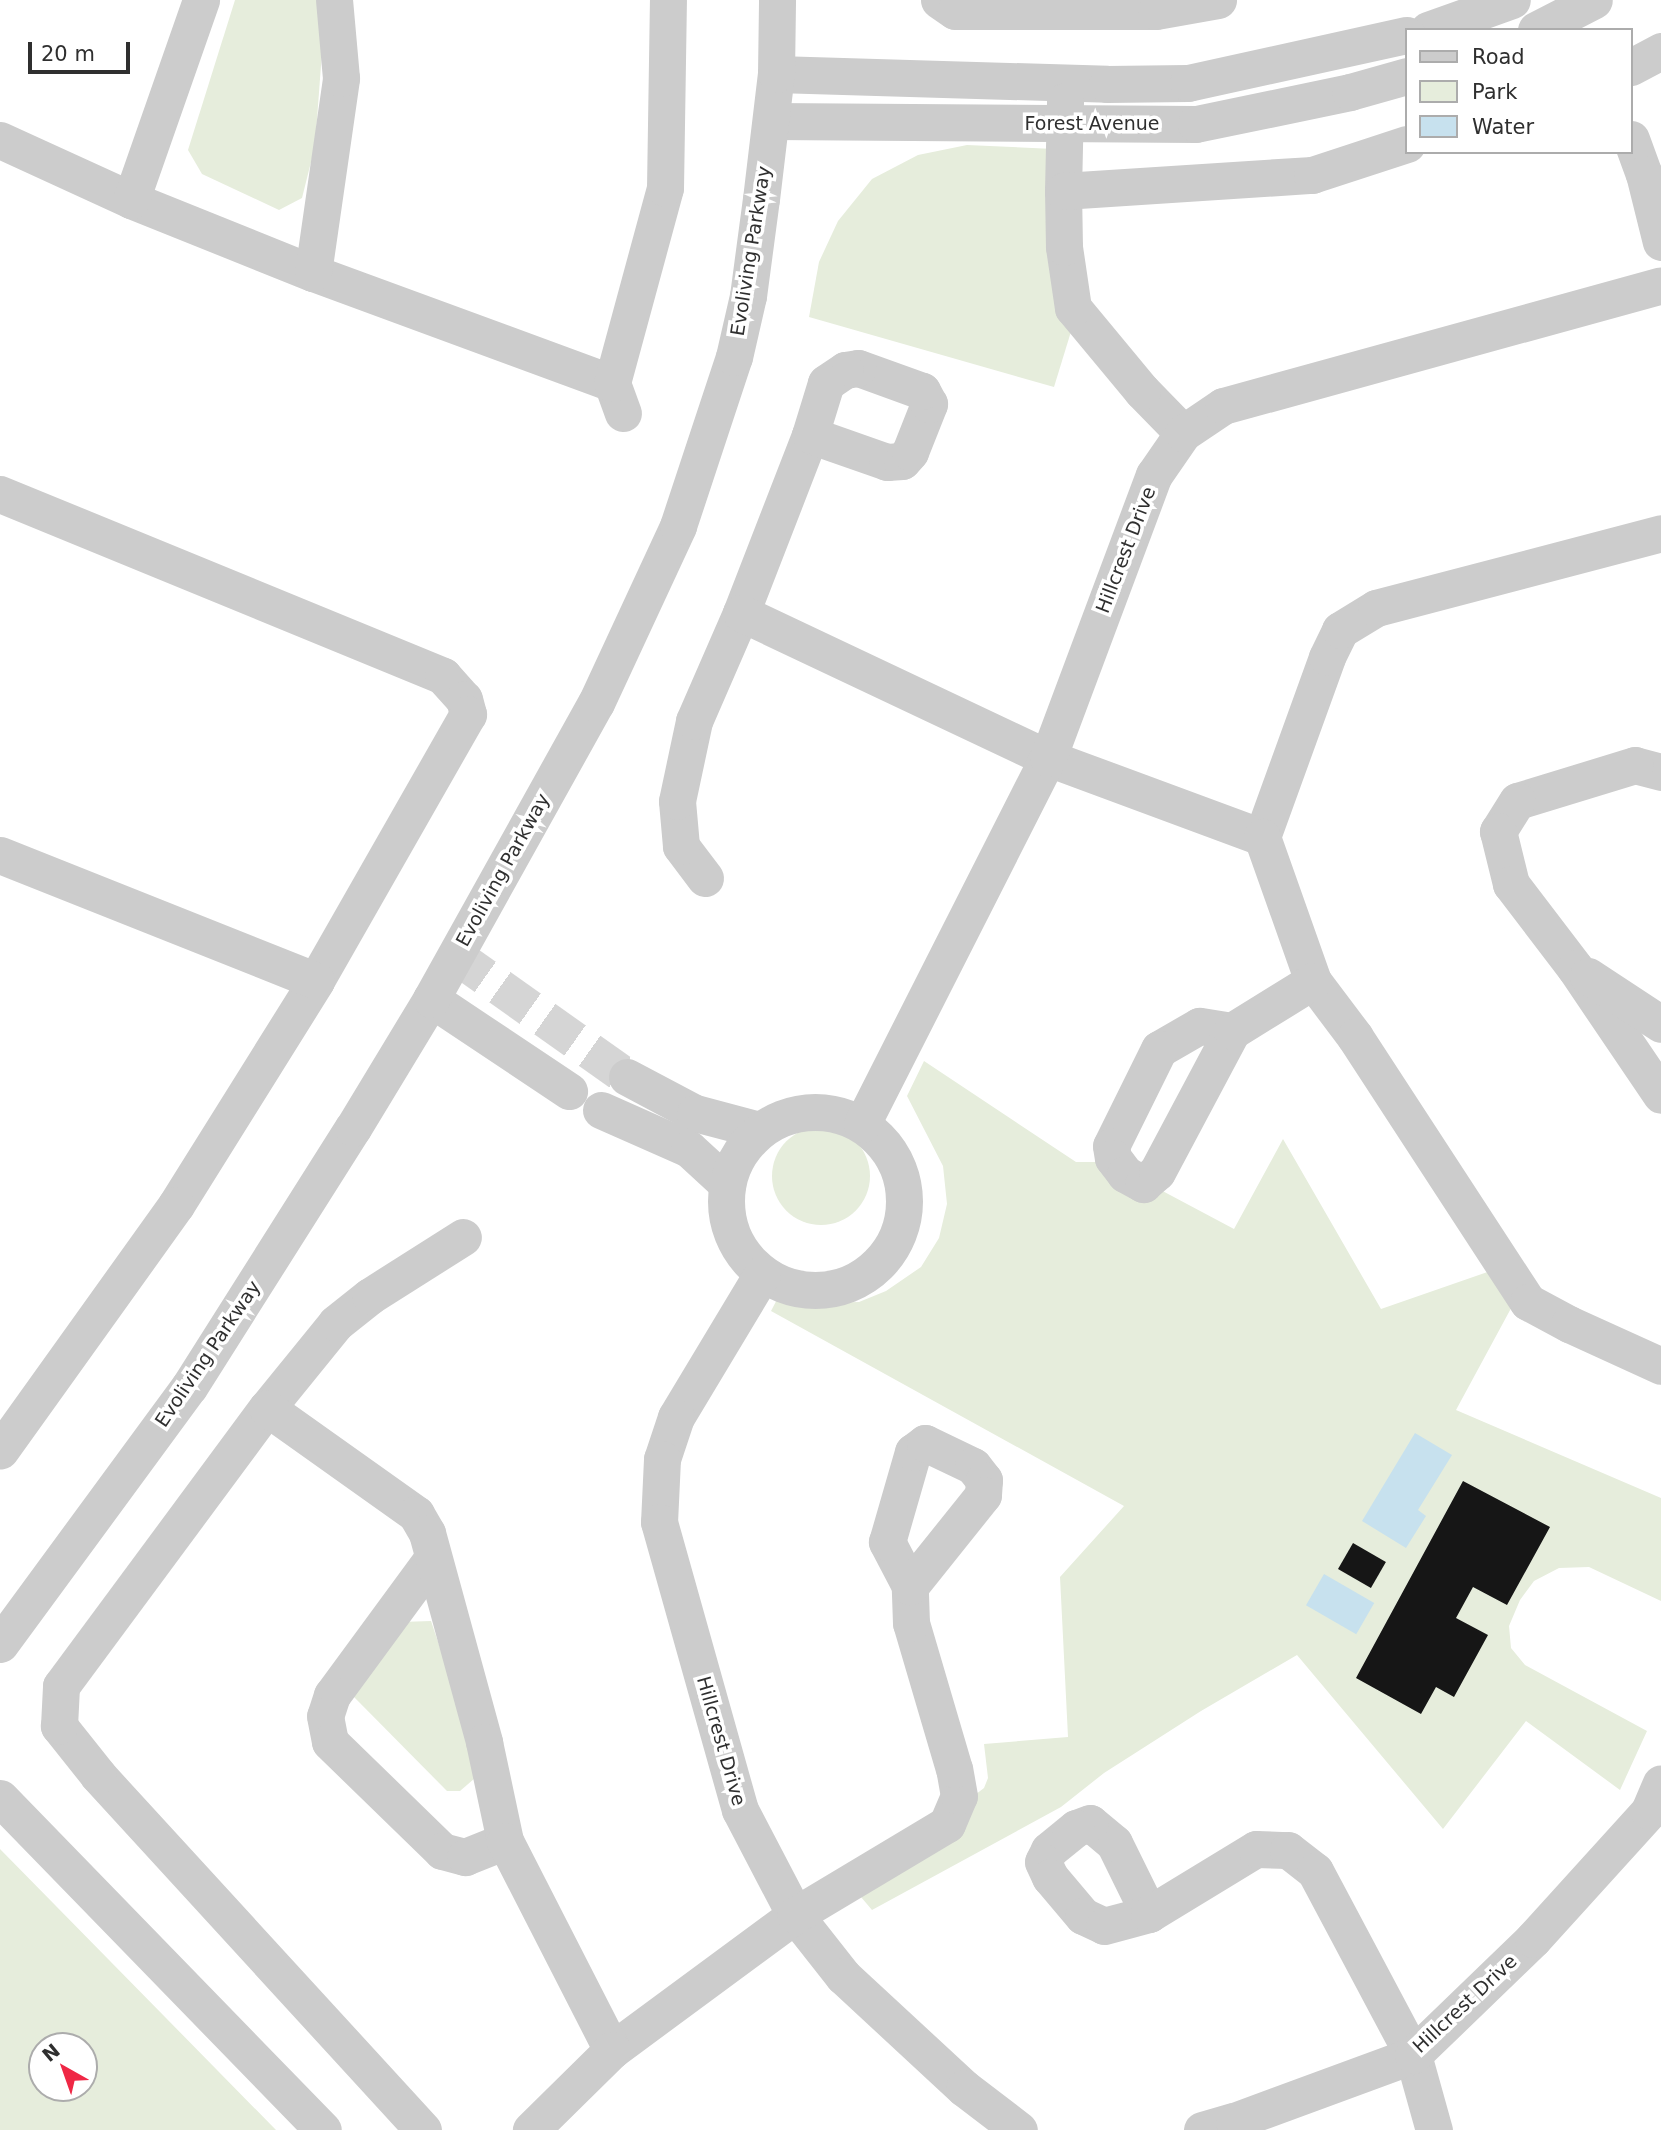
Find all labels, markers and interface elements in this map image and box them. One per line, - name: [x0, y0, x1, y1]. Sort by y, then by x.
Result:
- scale bar: [32, 28, 133, 72]
- legend: [1406, 28, 1633, 154]
- text: 20 m: [41, 42, 95, 66]
- text: Road: [1472, 45, 1525, 69]
- text: Park: [1472, 80, 1517, 104]
- street label: Forest Avenue: [1025, 113, 1159, 135]
- text: Water: [1472, 115, 1534, 139]
- street label: Evoliving Parkway: [726, 164, 776, 338]
- street label: Hillcrest Drive: [1091, 484, 1161, 616]
- street label: Evoliving Parkway: [451, 789, 555, 951]
- street label: Evoliving Parkway: [151, 1277, 265, 1431]
- street label: Hillcrest Drive: [692, 1674, 750, 1808]
- street label: Hillcrest Drive: [1408, 1950, 1522, 2058]
- north arrow: [28, 2032, 98, 2102]
- text: N: [38, 2039, 64, 2066]

